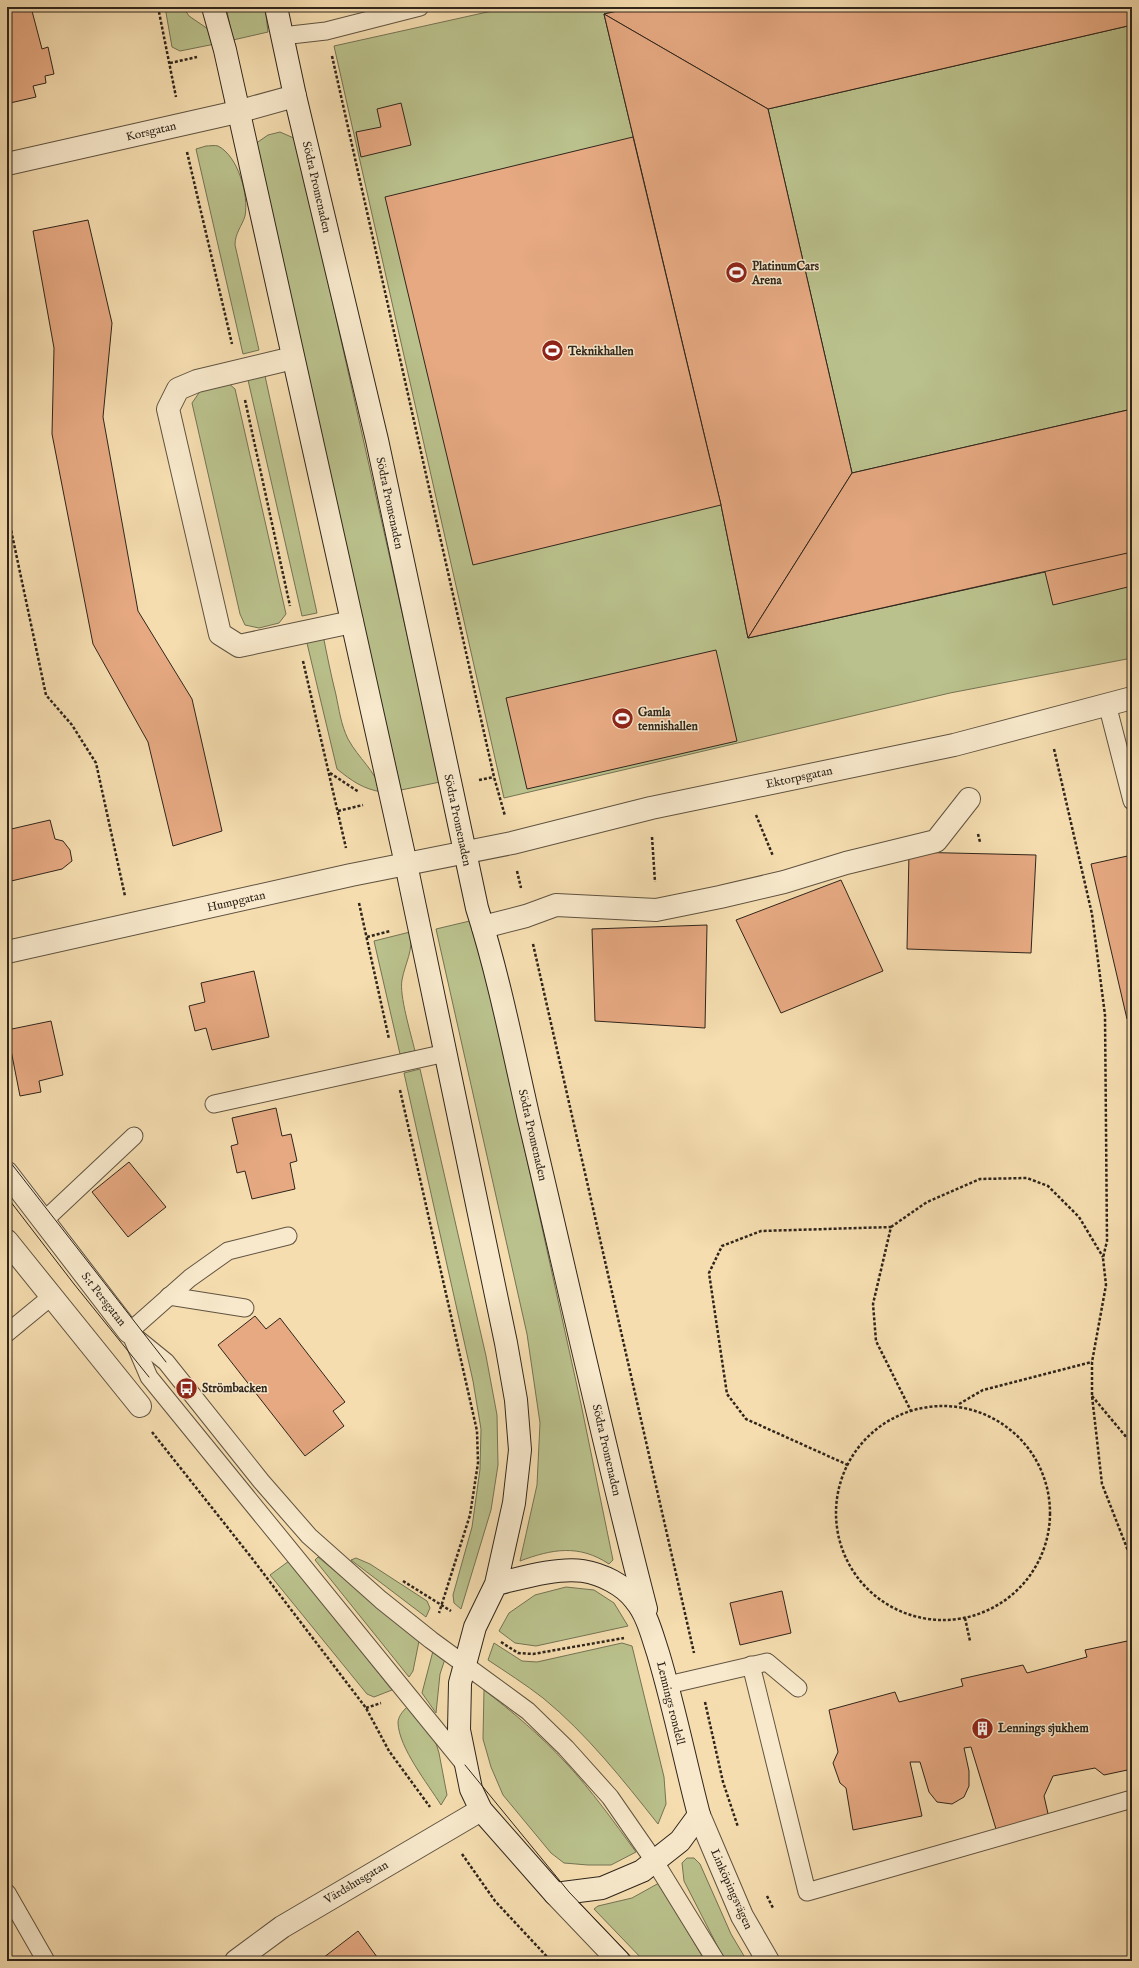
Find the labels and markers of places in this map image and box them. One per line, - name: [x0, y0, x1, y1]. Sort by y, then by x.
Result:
- place label: PlatinumCars Arena: [751, 259, 820, 288]
- sports icon: PlatinumCars Arena: [723, 260, 749, 286]
- sports icon: Teknikhallen: [540, 338, 566, 364]
- place label: Teknikhallen: [567, 344, 634, 359]
- place label: Gamla tennishallen: [637, 705, 698, 734]
- sports icon: Gamla tennishallen: [609, 706, 635, 732]
- bus stop icon: Strömbacken: [173, 1375, 199, 1401]
- place label: Strömbacken: [202, 1381, 268, 1396]
- building icon: Lennings sjukhem: [969, 1715, 995, 1741]
- place label: Lennings sjukhem: [997, 1721, 1089, 1737]

